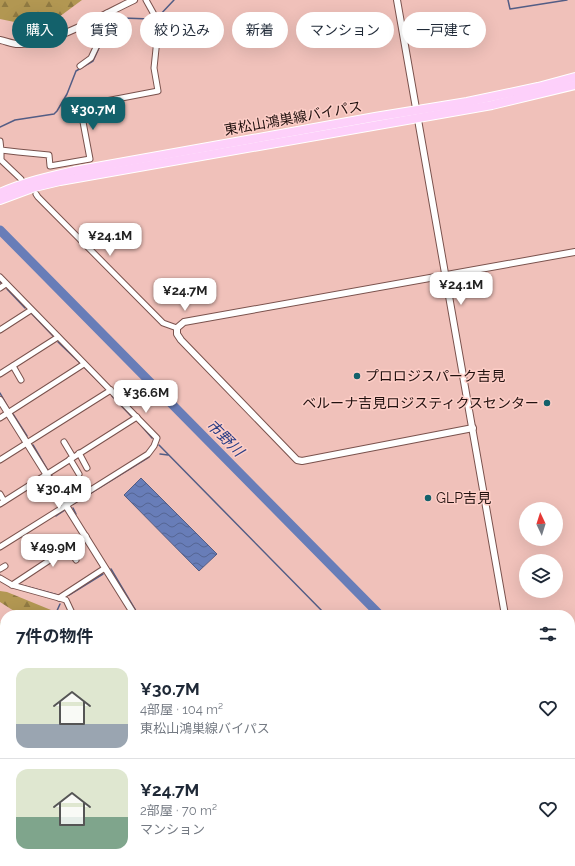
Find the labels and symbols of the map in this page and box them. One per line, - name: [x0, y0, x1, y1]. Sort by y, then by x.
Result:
- pin: ¥30.7M: [60, 97, 126, 131]
- street label: 東松山鴻巣線バイパス: [223, 98, 363, 138]
- pin: ¥24.1M: [77, 223, 143, 257]
- pin: ¥24.1M: [428, 272, 494, 306]
- pin: ¥24.7M: [152, 278, 218, 312]
- place label: プロロジスパーク吉見: [365, 368, 505, 384]
- marker: プロロジスパーク吉見: [352, 371, 362, 381]
- pin: ¥36.6M: [113, 380, 179, 414]
- place label: ベルーナ吉見ロジスティクスセンター: [302, 395, 539, 411]
- marker: ベルーナ吉見ロジスティクスセンター: [542, 398, 552, 408]
- water label: 市野川: [203, 416, 249, 462]
- pin: ¥30.4M: [26, 476, 92, 510]
- place label: GLP吉見: [436, 490, 491, 506]
- marker: GLP吉見: [423, 493, 433, 503]
- north arrow: [519, 502, 563, 546]
- pin: ¥49.9M: [20, 534, 86, 568]

